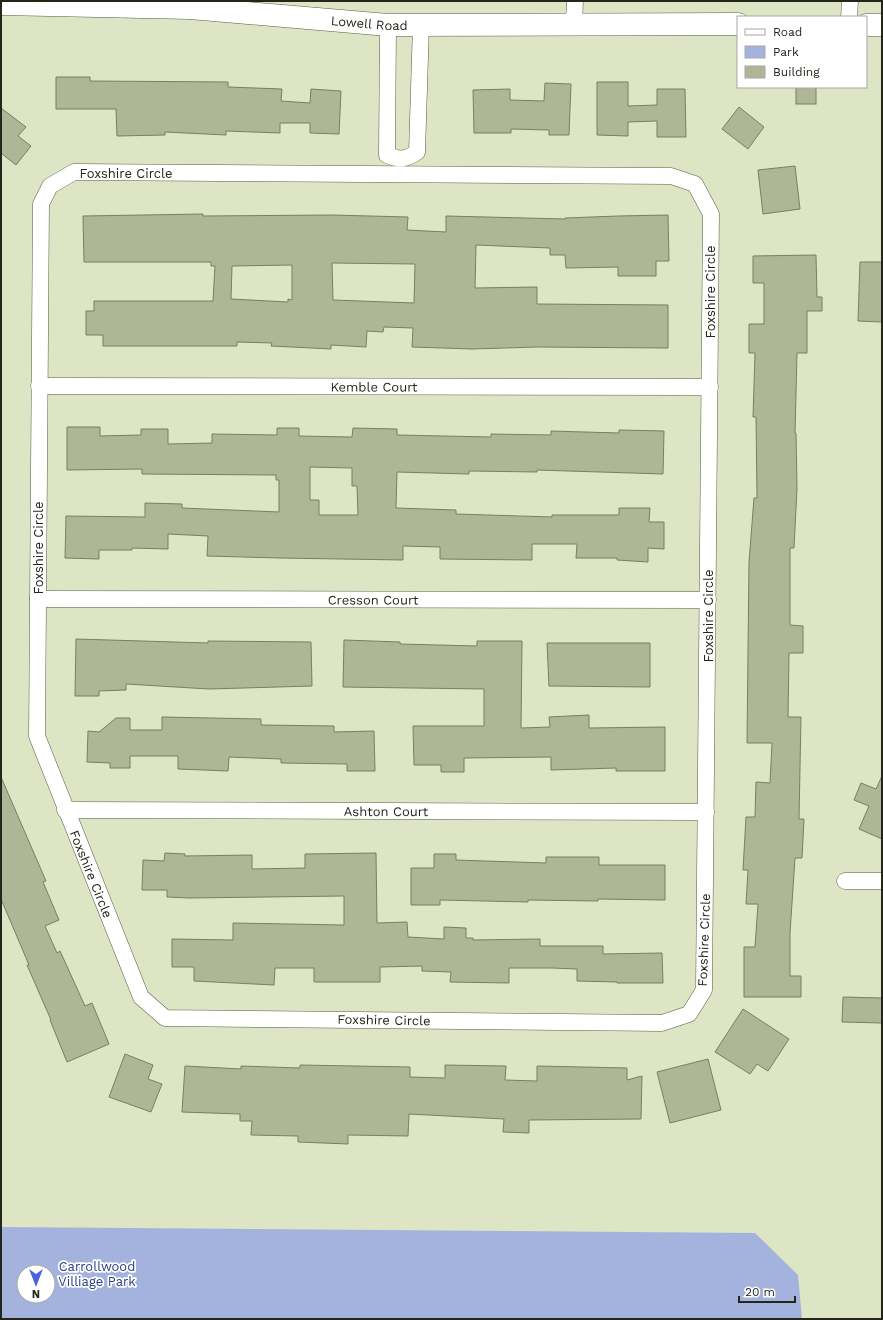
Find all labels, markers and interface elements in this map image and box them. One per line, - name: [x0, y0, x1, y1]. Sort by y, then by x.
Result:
- street label: Lowell Road: [330, 13, 408, 33]
- legend: [737, 16, 867, 88]
- text: Road: [773, 25, 802, 39]
- text: Park: [773, 45, 799, 59]
- text: Building: [773, 65, 820, 79]
- street label: Foxshire Circle: [79, 166, 173, 181]
- street label: Foxshire Circle: [703, 245, 718, 339]
- street label: Kemble Court: [330, 379, 418, 394]
- street label: Foxshire Circle: [31, 501, 46, 595]
- street label: Foxshire Circle: [701, 569, 716, 663]
- street label: Cresson Court: [328, 592, 419, 607]
- street label: Ashton Court: [344, 803, 429, 819]
- street label: Foxshire Circle: [67, 828, 115, 920]
- street label: Foxshire Circle: [695, 893, 713, 987]
- street label: Foxshire Circle: [337, 1012, 431, 1028]
- park label: Carrollwood Villiage Park: [58, 1259, 136, 1289]
- north arrow: [16, 1264, 56, 1304]
- scale bar: [739, 1278, 795, 1304]
- text: 20 m: [745, 1285, 775, 1299]
- text: N: [32, 1287, 40, 1300]

